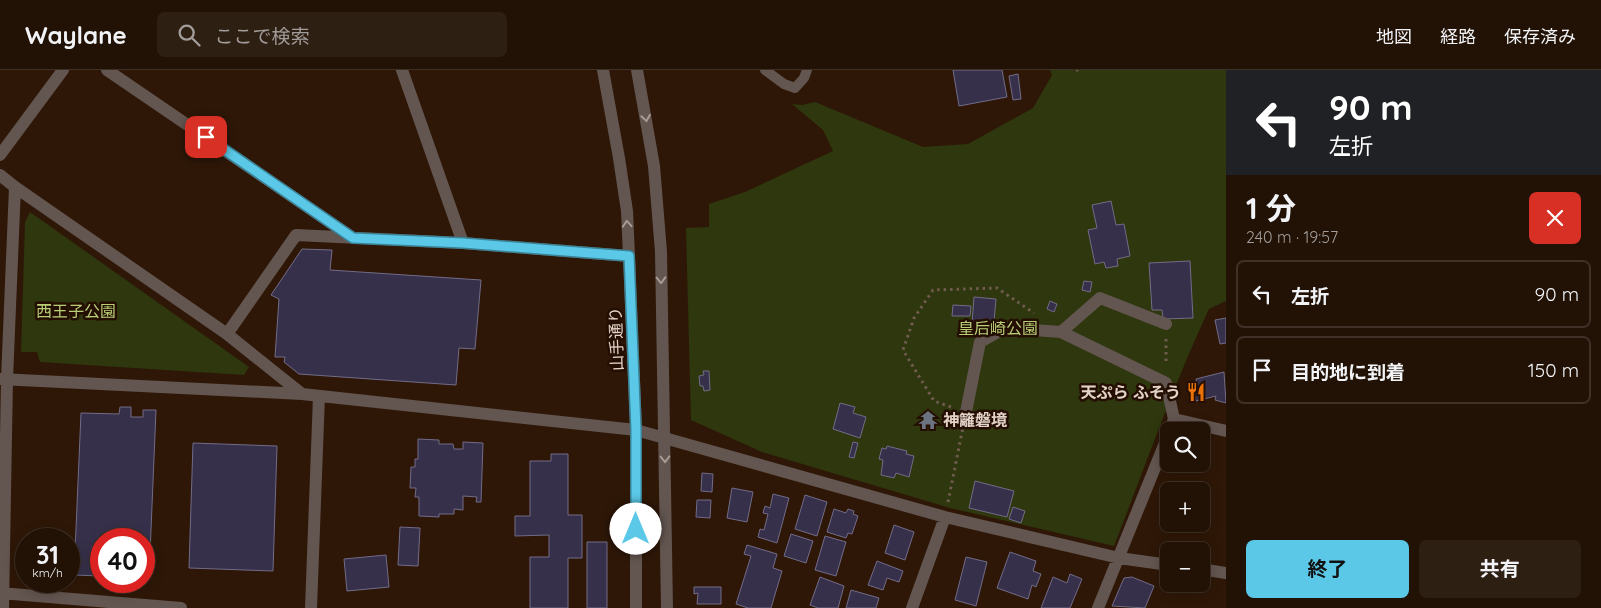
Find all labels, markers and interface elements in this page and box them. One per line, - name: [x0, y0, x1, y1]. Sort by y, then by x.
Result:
- search box: [157, 12, 507, 57]
- text: Waylane: [25, 20, 127, 50]
- icon: search: [175, 21, 203, 49]
- text: ここで検索: [215, 24, 310, 48]
- text: 地図: [1376, 25, 1412, 48]
- text: 経路: [1440, 25, 1476, 48]
- text: 保存済み: [1504, 25, 1576, 48]
- text: 90 m: [1329, 85, 1412, 129]
- icon: left: [1246, 90, 1311, 155]
- one-way arrow: [640, 114, 650, 122]
- pin: [185, 116, 227, 158]
- icon: arrive: [192, 123, 220, 151]
- text: 左折: [1329, 132, 1373, 160]
- text: 1 分: [1246, 189, 1296, 227]
- button: close: [1529, 192, 1581, 244]
- one-way arrow: [622, 219, 633, 227]
- text: 240 m · 19:57: [1246, 227, 1338, 247]
- one-way arrow: [656, 276, 667, 284]
- icon: left: [1248, 280, 1276, 308]
- text: 90 m: [1535, 282, 1579, 306]
- text: 左折: [1291, 284, 1329, 308]
- park label: 西王子公園: [36, 301, 116, 321]
- street label: 山手通り: [605, 307, 627, 371]
- park label: 皇后崎公園: [958, 318, 1038, 338]
- icon: arrive: [1248, 356, 1276, 384]
- text: 150 m: [1528, 358, 1579, 382]
- text: 目的地に到着: [1291, 360, 1405, 384]
- restaurant icon: 天ぷら ふそう: [1185, 381, 1207, 403]
- place label: 天ぷら ふそう: [1081, 382, 1181, 402]
- temple icon: 神籬磐境: [917, 409, 939, 431]
- place label: 神籬磐境: [943, 410, 1007, 430]
- map controls: [1160, 422, 1210, 592]
- button: search: [1160, 422, 1210, 472]
- one-way arrow: [660, 456, 670, 464]
- button: +: [1160, 482, 1210, 532]
- position arrow: [609, 502, 661, 554]
- speed limit sign: 40: [90, 528, 155, 593]
- text: 31: [36, 539, 59, 570]
- button: 終了: [1246, 540, 1409, 598]
- button: 共有: [1419, 540, 1581, 598]
- button: −: [1160, 542, 1210, 592]
- text: km/h: [32, 565, 63, 580]

